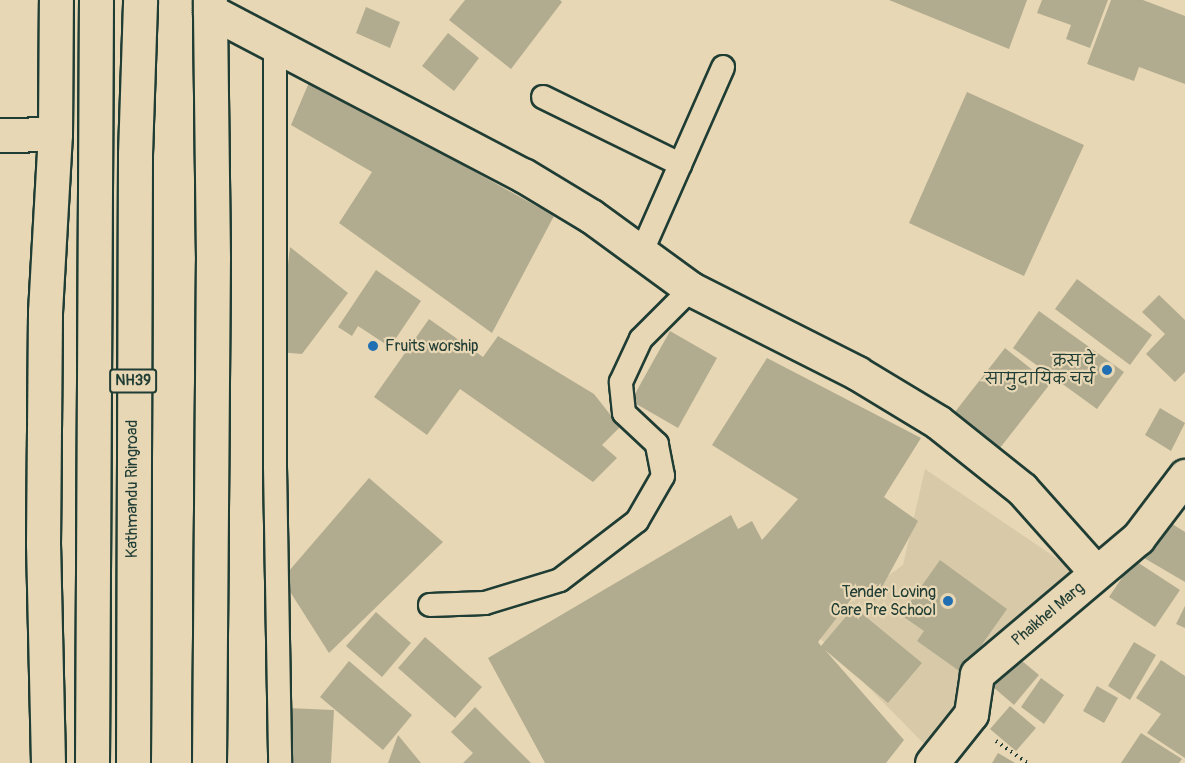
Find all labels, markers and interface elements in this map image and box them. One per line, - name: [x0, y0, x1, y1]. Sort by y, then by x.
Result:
- place label: Fruits worship: [385, 336, 479, 356]
- marker: Fruits worship: [366, 339, 380, 353]
- place label: क्रस वे सामुदायिक चर्च: [984, 351, 1095, 389]
- marker: क्रस वे सामुदायिक चर्च: [1100, 363, 1114, 377]
- road number: NH39: [109, 369, 157, 393]
- street label: Kathmandu Ringroad: [122, 420, 142, 558]
- street label: Phaikhel Marg: [1008, 578, 1088, 650]
- place label: Tender Loving Care Pre School: [831, 582, 936, 620]
- marker: Tender Loving Care Pre School: [941, 594, 955, 608]

